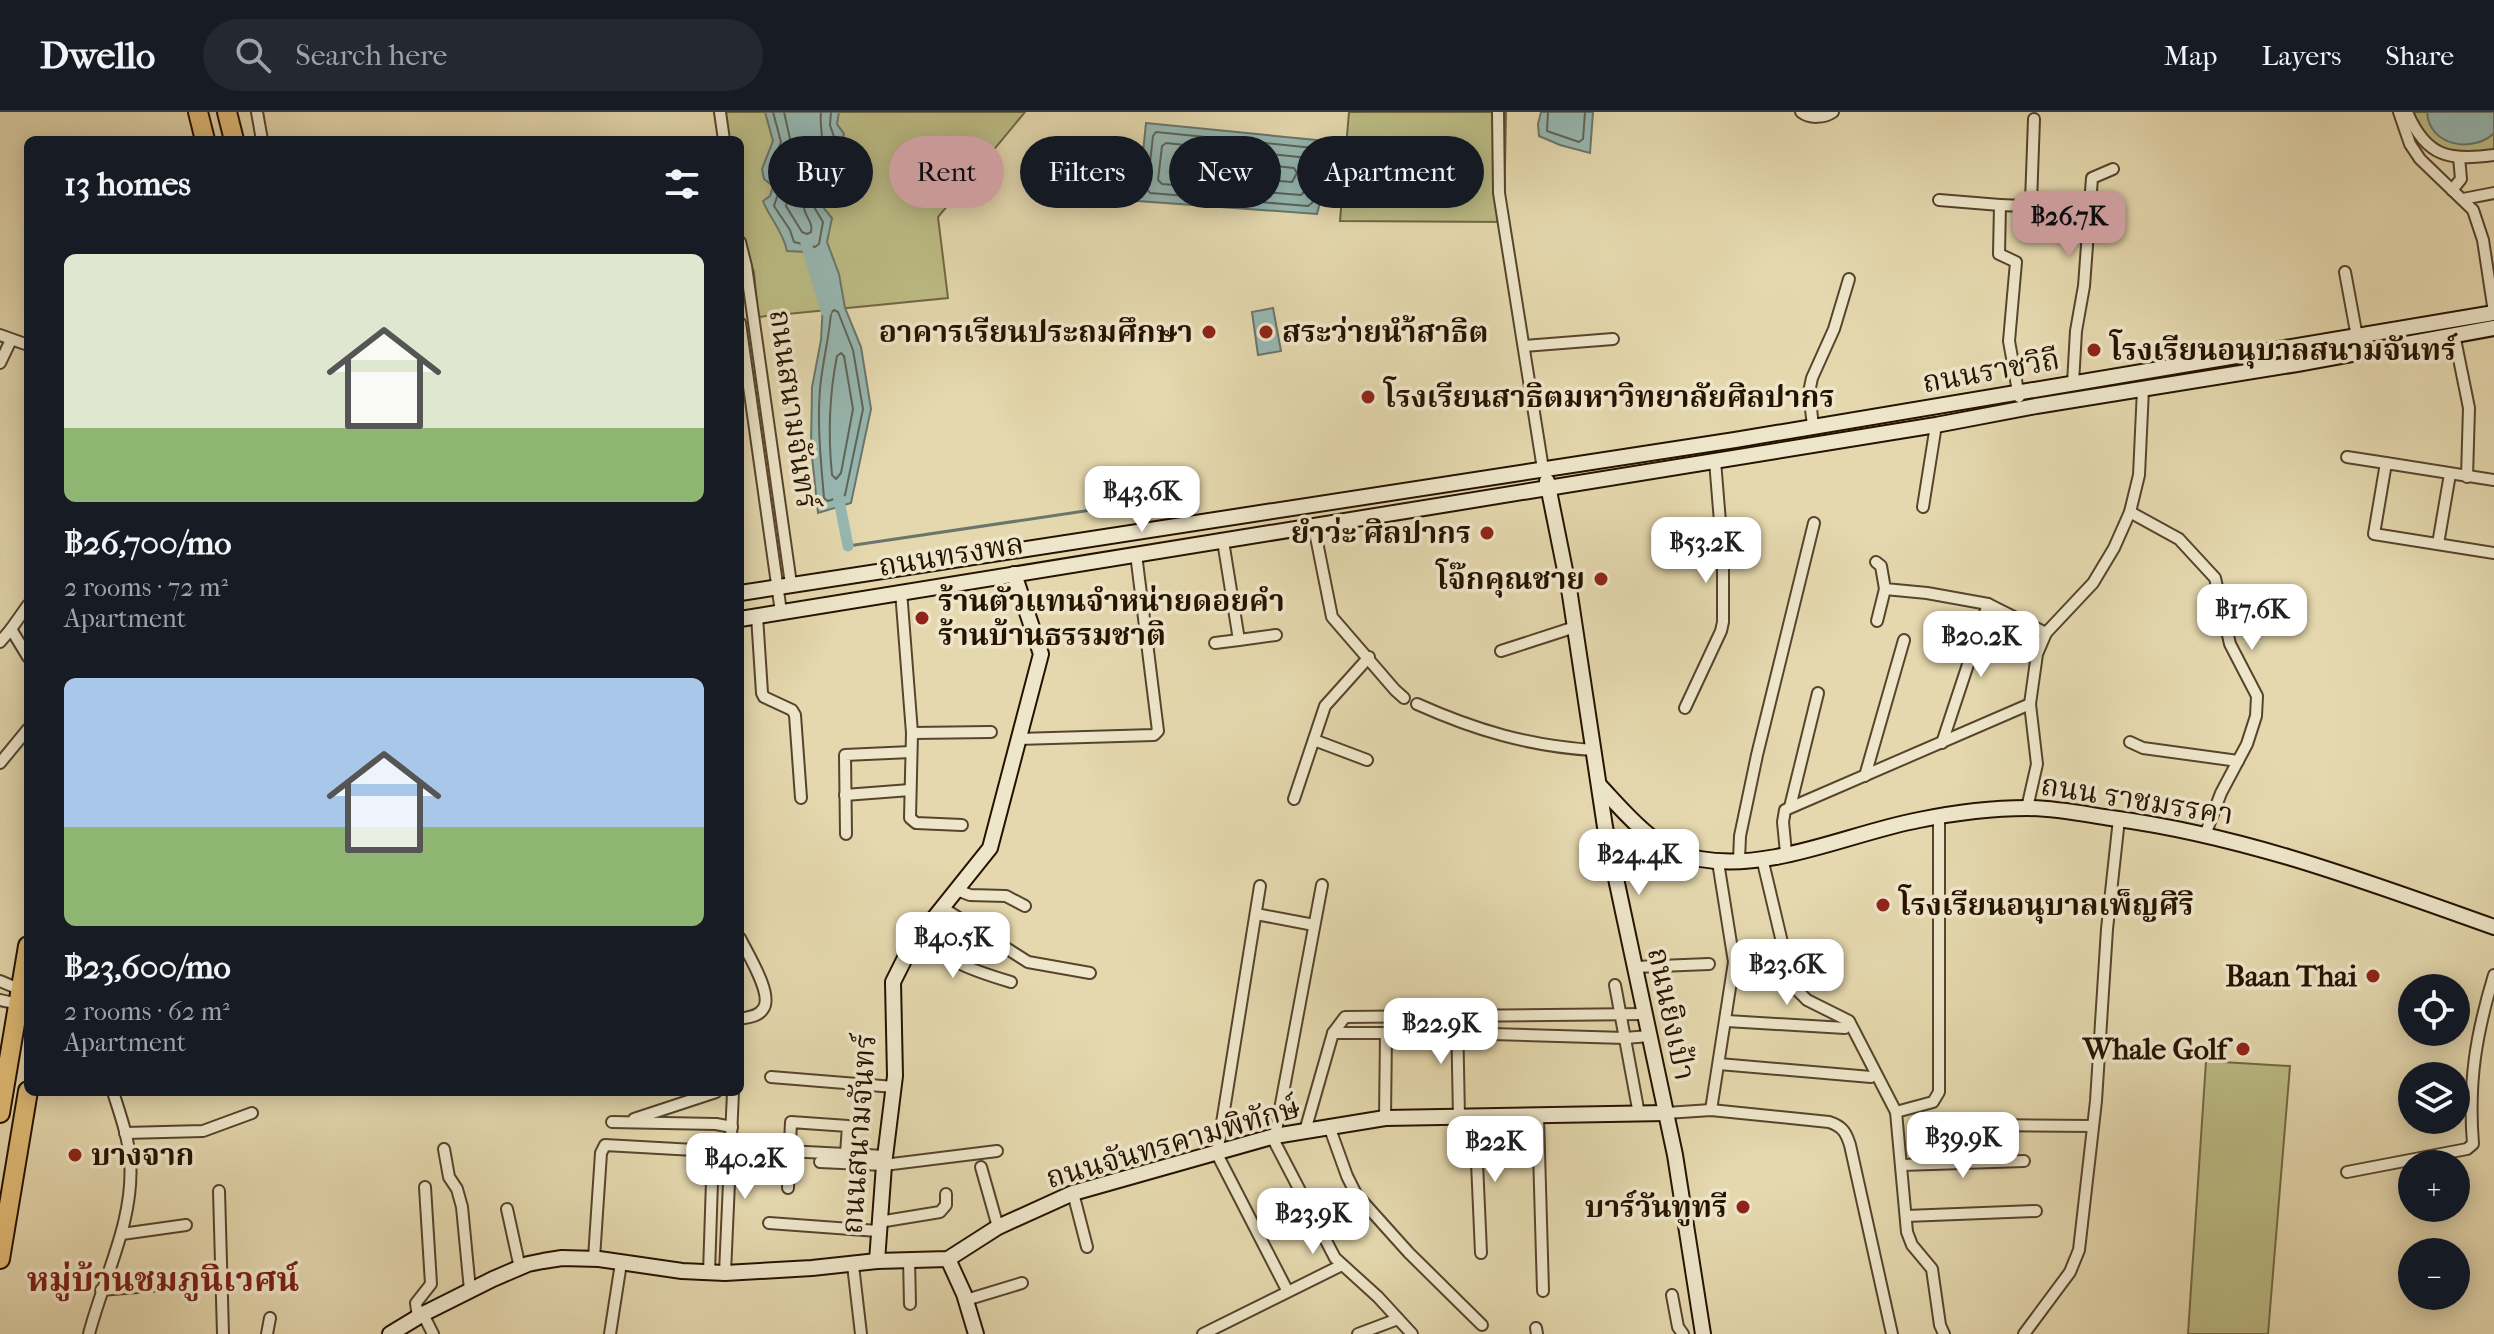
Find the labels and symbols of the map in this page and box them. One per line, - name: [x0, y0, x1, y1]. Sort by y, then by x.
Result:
- pin: ฿26.7K: [2004, 191, 2134, 259]
- street label: ถนนสนามจันทร์: [762, 307, 824, 511]
- place label: อาคารเรียนประถมศึกษา: [879, 315, 1193, 350]
- place label: สระว่ายนำ้สาธิต: [1282, 315, 1488, 350]
- marker: อาคารเรียนประถมศึกษา: [1200, 323, 1218, 341]
- marker: สระว่ายนำ้สาธิต: [1257, 323, 1275, 341]
- place label: โรงเรียนอนุบาลสนามจันทร์: [2109, 329, 2458, 369]
- marker: โรงเรียนอนุบาลสนามจันทร์: [2085, 341, 2103, 359]
- street label: ถนนราชวิถี: [1920, 342, 2062, 400]
- place label: โรงเรียนสาธิตมหาวิทยาลัยศิลปากร: [1383, 376, 1834, 415]
- marker: โรงเรียนสาธิตมหาวิทยาลัยศิลปากร: [1359, 388, 1377, 406]
- pin: ฿43.6K: [1077, 466, 1207, 534]
- place label: ยำว่ะ ศิลปากร: [1291, 516, 1471, 551]
- pin: ฿53.2K: [1641, 517, 1771, 585]
- marker: ยำว่ะ ศิลปากร: [1478, 524, 1496, 542]
- street label: ถนนทรงพล: [876, 526, 1026, 584]
- place label: โจ๊กคุณชาย: [1435, 558, 1585, 598]
- marker: โจ๊กคุณชาย: [1592, 570, 1610, 588]
- place label: ร้านตัวแทนจำหน่ายดอยคำ ร้านบ้านธรรมชาติ: [938, 584, 1285, 653]
- pin: ฿17.6K: [2187, 584, 2317, 652]
- marker: ร้านตัวแทนจำหน่ายดอยคำ ร้านบ้านธรรมชาติ: [913, 609, 931, 627]
- pin: ฿20.2K: [1916, 611, 2046, 679]
- street label: ถนน ราชมรรคา: [2038, 767, 2236, 833]
- pin: ฿24.4K: [1574, 829, 1704, 897]
- place label: โรงเรียนอนุบาลเพ็ญศิริ: [1898, 884, 2194, 924]
- marker: โรงเรียนอนุบาลเพ็ญศิริ: [1874, 896, 1892, 914]
- pin: ฿40.5K: [888, 912, 1018, 980]
- pin: ฿23.6K: [1722, 939, 1852, 1007]
- street label: ถนนยิงเป้า: [1640, 944, 1702, 1084]
- place label: Baan Thai: [2225, 959, 2357, 994]
- marker: Baan Thai: [2364, 967, 2382, 985]
- pin: ฿22.9K: [1376, 998, 1506, 1066]
- street label: ถนนสนามจันทร์: [835, 1032, 884, 1235]
- place label: Whale Golf: [2081, 1032, 2234, 1067]
- marker: Whale Golf: [2234, 1040, 2252, 1058]
- street label: ถนนจันทรคามพิทักษ์: [1042, 1090, 1304, 1196]
- pin: ฿39.9K: [1898, 1112, 2028, 1180]
- pin: ฿22K: [1448, 1116, 1542, 1184]
- pin: ฿40.2K: [680, 1133, 810, 1201]
- place label: บางจาก: [91, 1138, 194, 1173]
- marker: บางจาก: [66, 1146, 84, 1164]
- pin: ฿23.9K: [1248, 1188, 1378, 1256]
- place label: บาร์วันทูทรี: [1585, 1189, 1727, 1227]
- marker: บาร์วันทูทรี: [1734, 1198, 1752, 1216]
- district label: หมู่บ้านชมภูนิเวศน์: [27, 1260, 300, 1302]

